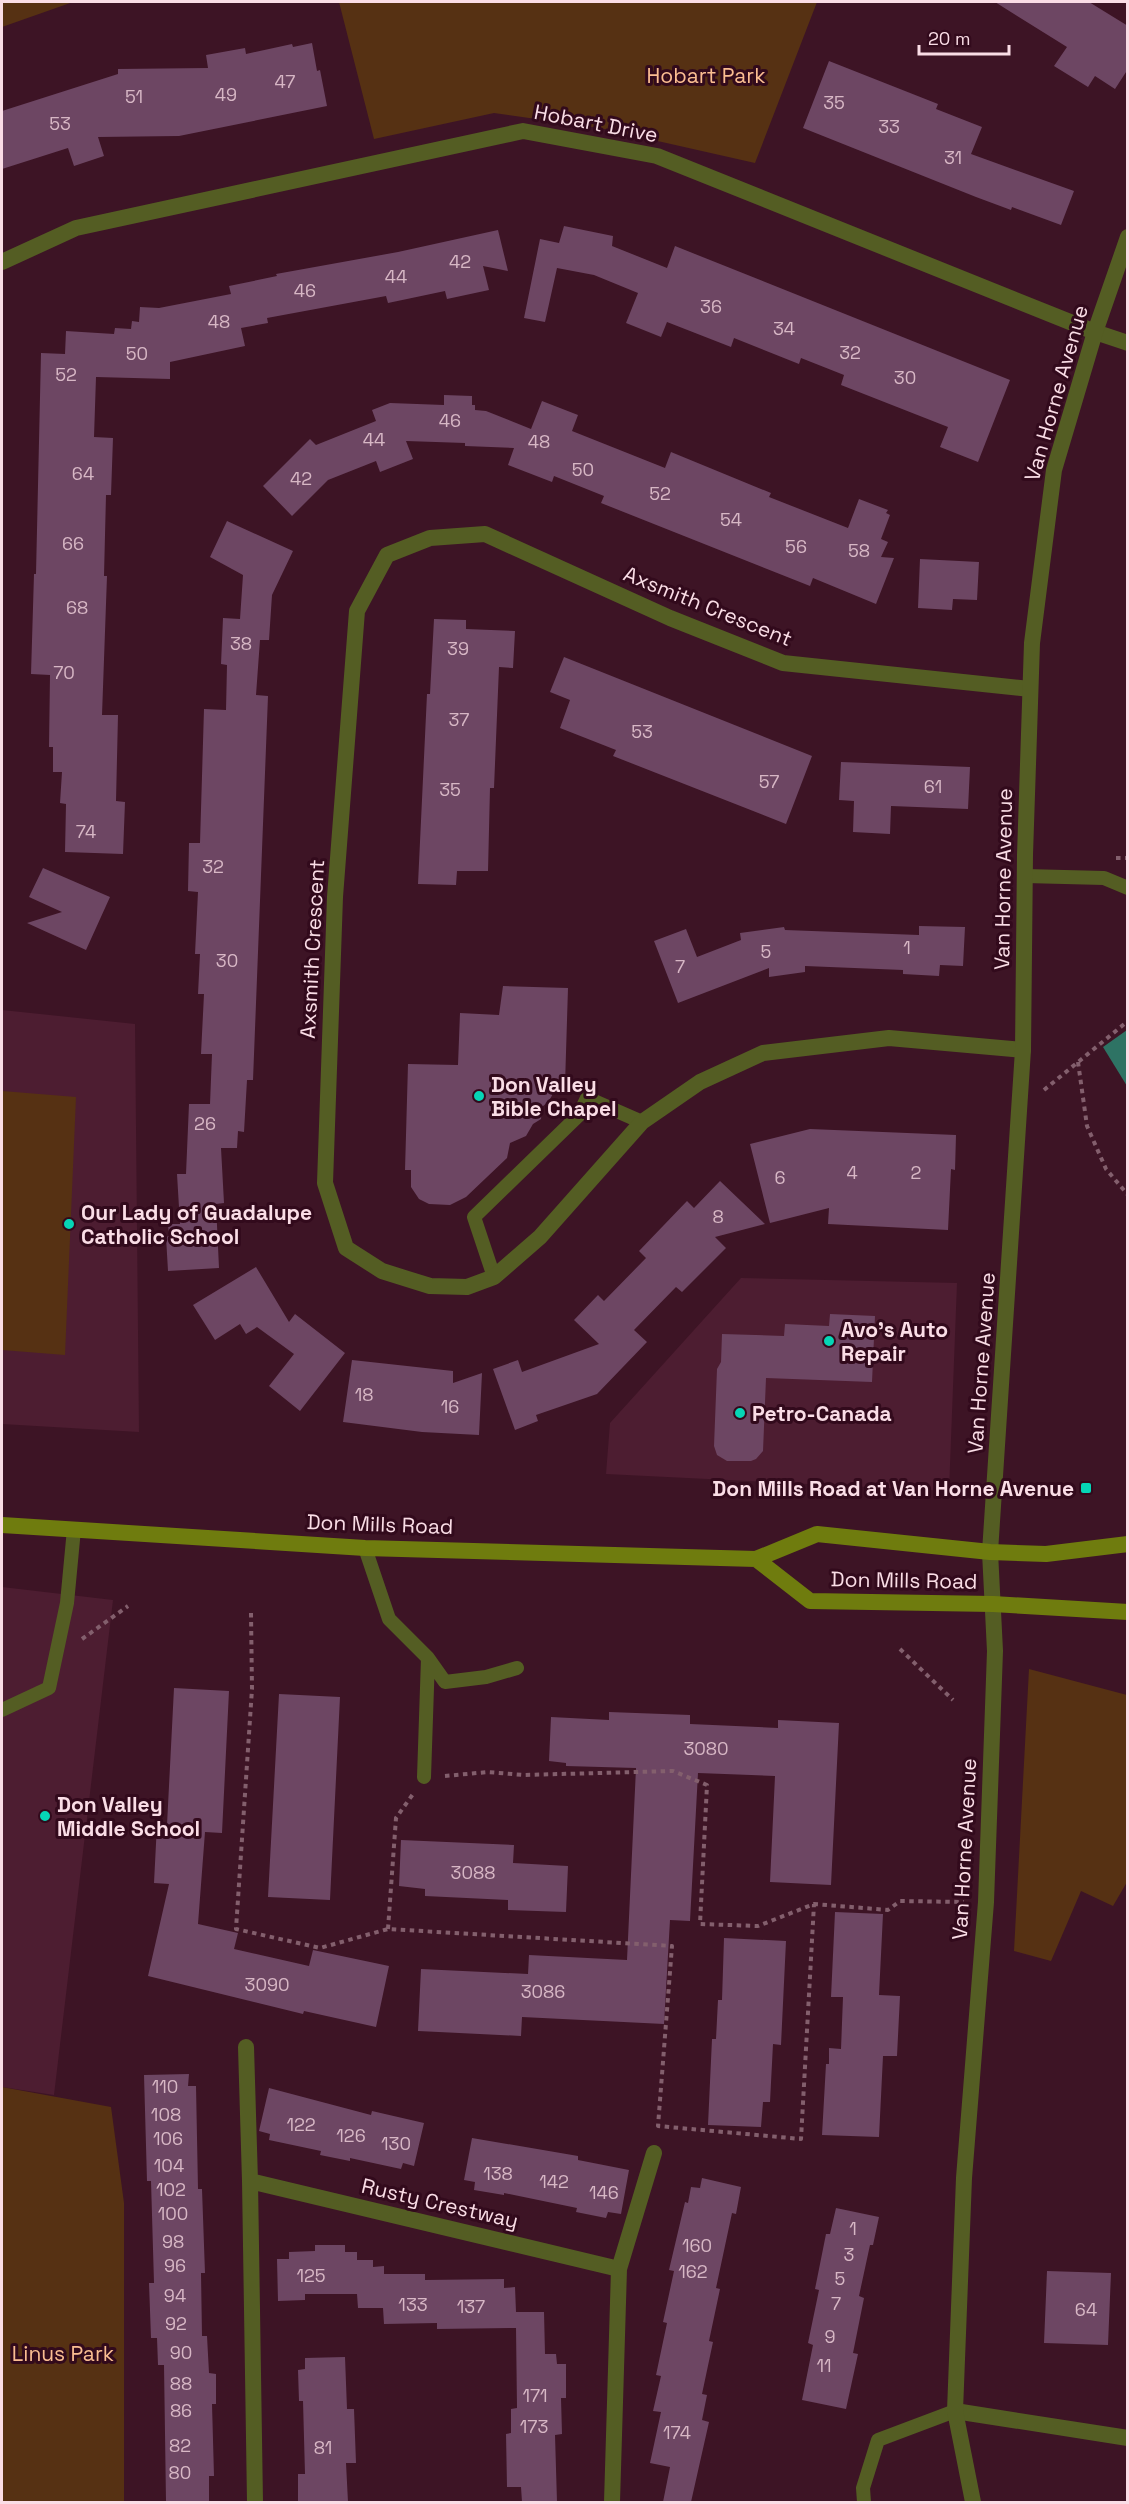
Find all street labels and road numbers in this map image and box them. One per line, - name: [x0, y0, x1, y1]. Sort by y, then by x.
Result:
- street label: Hobart Drive: [532, 98, 660, 148]
- street label: Van Horne Avenue: [1018, 302, 1094, 484]
- street label: Axsmith Crescent: [620, 560, 796, 652]
- street label: Van Horne Avenue: [988, 788, 1018, 970]
- street label: Axsmith Crescent: [294, 859, 330, 1039]
- street label: Van Horne Avenue: [961, 1271, 1001, 1455]
- street label: Don Mills Road: [306, 1508, 454, 1540]
- street label: Don Mills Road: [830, 1565, 978, 1595]
- street label: Van Horne Avenue: [946, 1757, 982, 1941]
- street label: Rusty Crestway: [359, 2172, 521, 2234]

